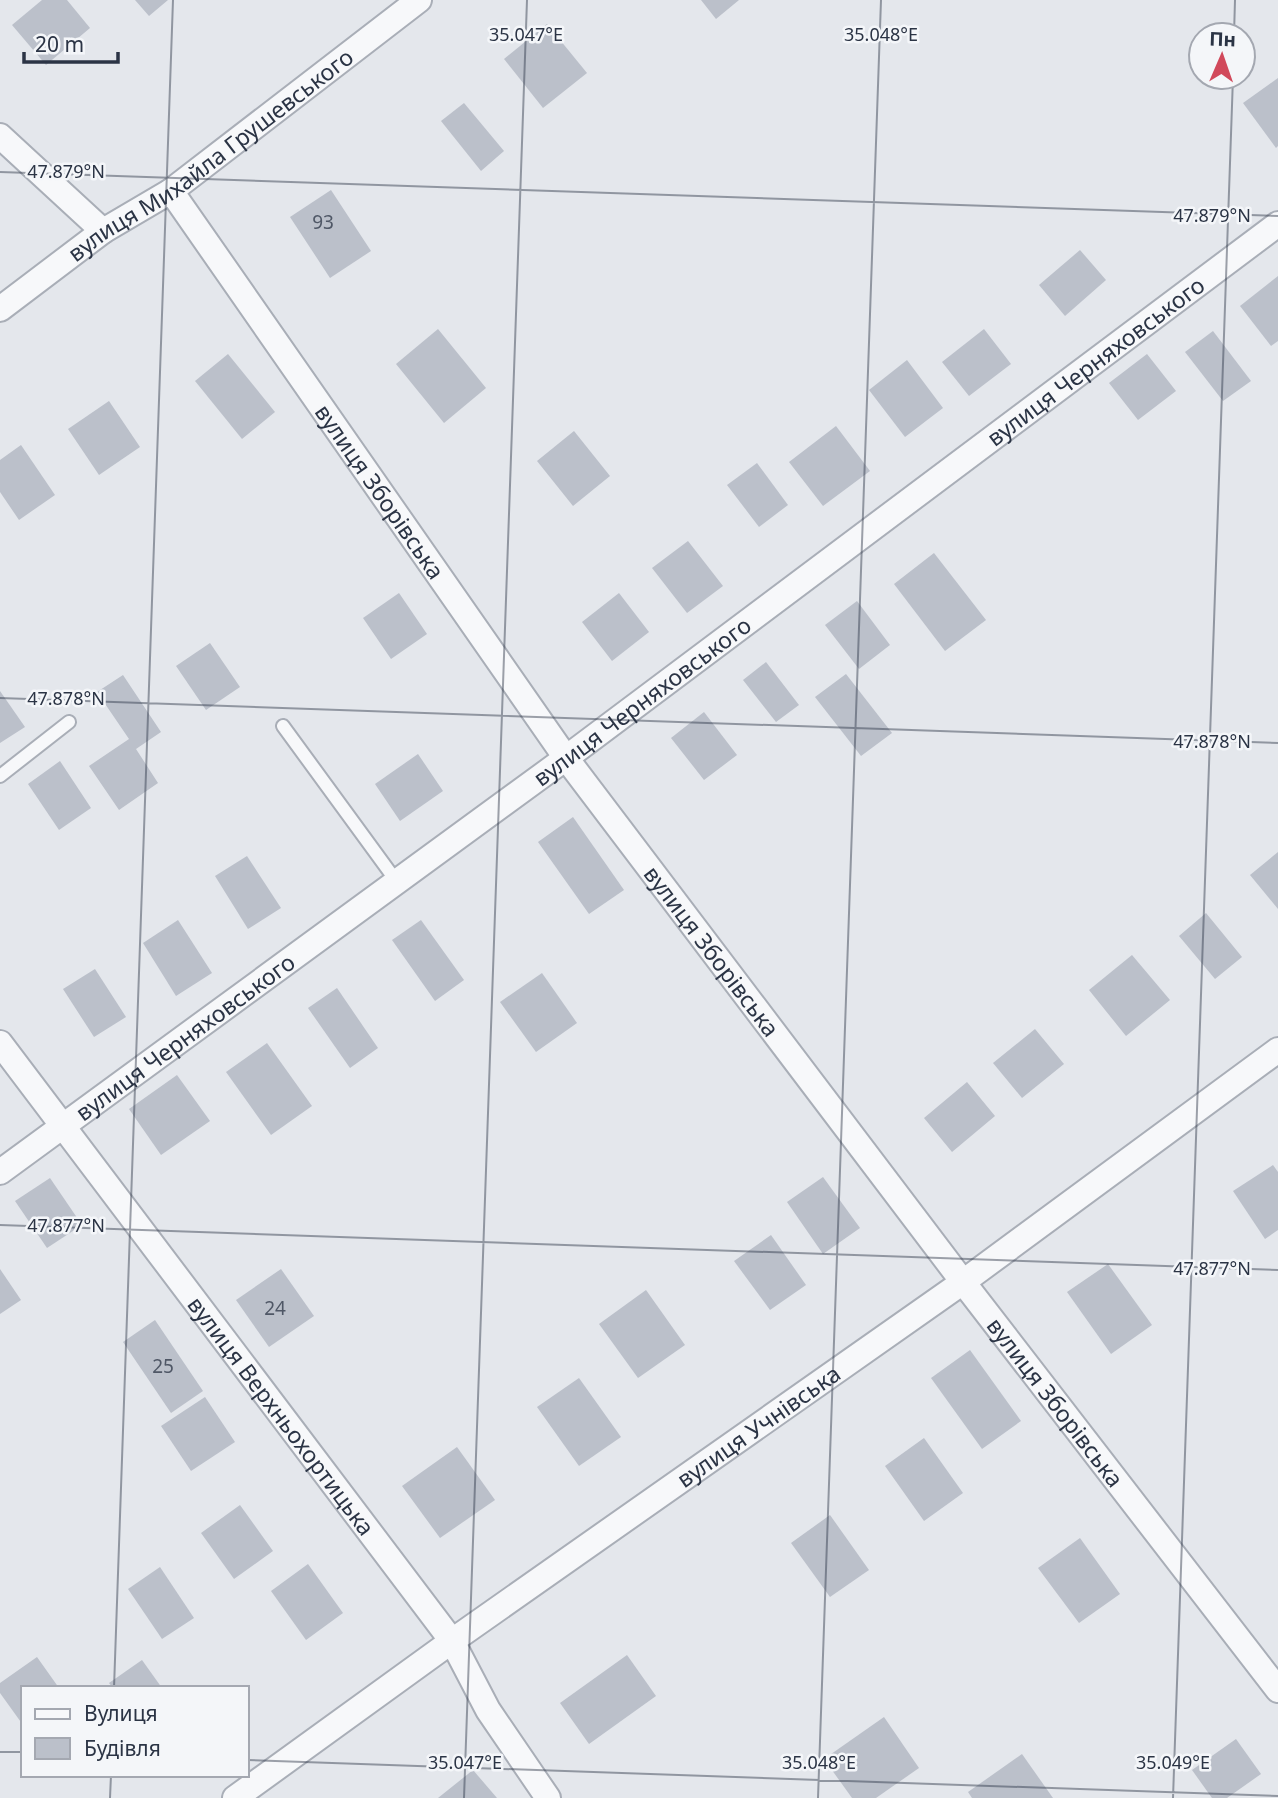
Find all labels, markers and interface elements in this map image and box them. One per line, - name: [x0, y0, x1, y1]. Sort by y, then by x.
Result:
- scale bar: [24, 21, 119, 65]
- north arrow: [1187, 21, 1257, 91]
- text: 35.047°E: [489, 22, 563, 46]
- text: 35.048°E: [844, 22, 918, 46]
- text: Пн: [1209, 26, 1237, 52]
- text: 20 m: [35, 30, 84, 58]
- street label: вулиця Михайла Грушевського: [61, 41, 360, 268]
- text: 47.879°N: [27, 159, 105, 183]
- text: 47.879°N: [1173, 203, 1251, 227]
- house number: 93: [312, 209, 334, 235]
- street label: вулиця Черняховського: [980, 269, 1211, 453]
- street label: вулиця Зборівська: [308, 397, 452, 585]
- street label: вулиця Черняховського: [526, 609, 757, 793]
- text: 47.878°N: [27, 686, 105, 710]
- text: 47.878°N: [1173, 729, 1251, 753]
- street label: вулиця Зборівська: [637, 859, 787, 1043]
- street label: вулиця Черняховського: [69, 946, 301, 1128]
- text: 47.877°N: [27, 1213, 105, 1237]
- text: 47.877°N: [1173, 1256, 1251, 1280]
- street label: вулиця Верхньохортицька: [181, 1289, 382, 1542]
- house number: 24: [264, 1295, 286, 1321]
- street label: вулиця Зборівська: [980, 1310, 1131, 1493]
- house number: 25: [152, 1353, 174, 1379]
- street label: вулиця Учнівська: [670, 1357, 846, 1495]
- legend: [21, 1686, 248, 1777]
- text: Вулиця: [84, 1699, 158, 1727]
- text: Будівля: [84, 1734, 161, 1762]
- text: 35.047°E: [428, 1750, 502, 1774]
- text: 35.048°E: [782, 1750, 856, 1774]
- text: 35.049°E: [1136, 1750, 1210, 1774]

